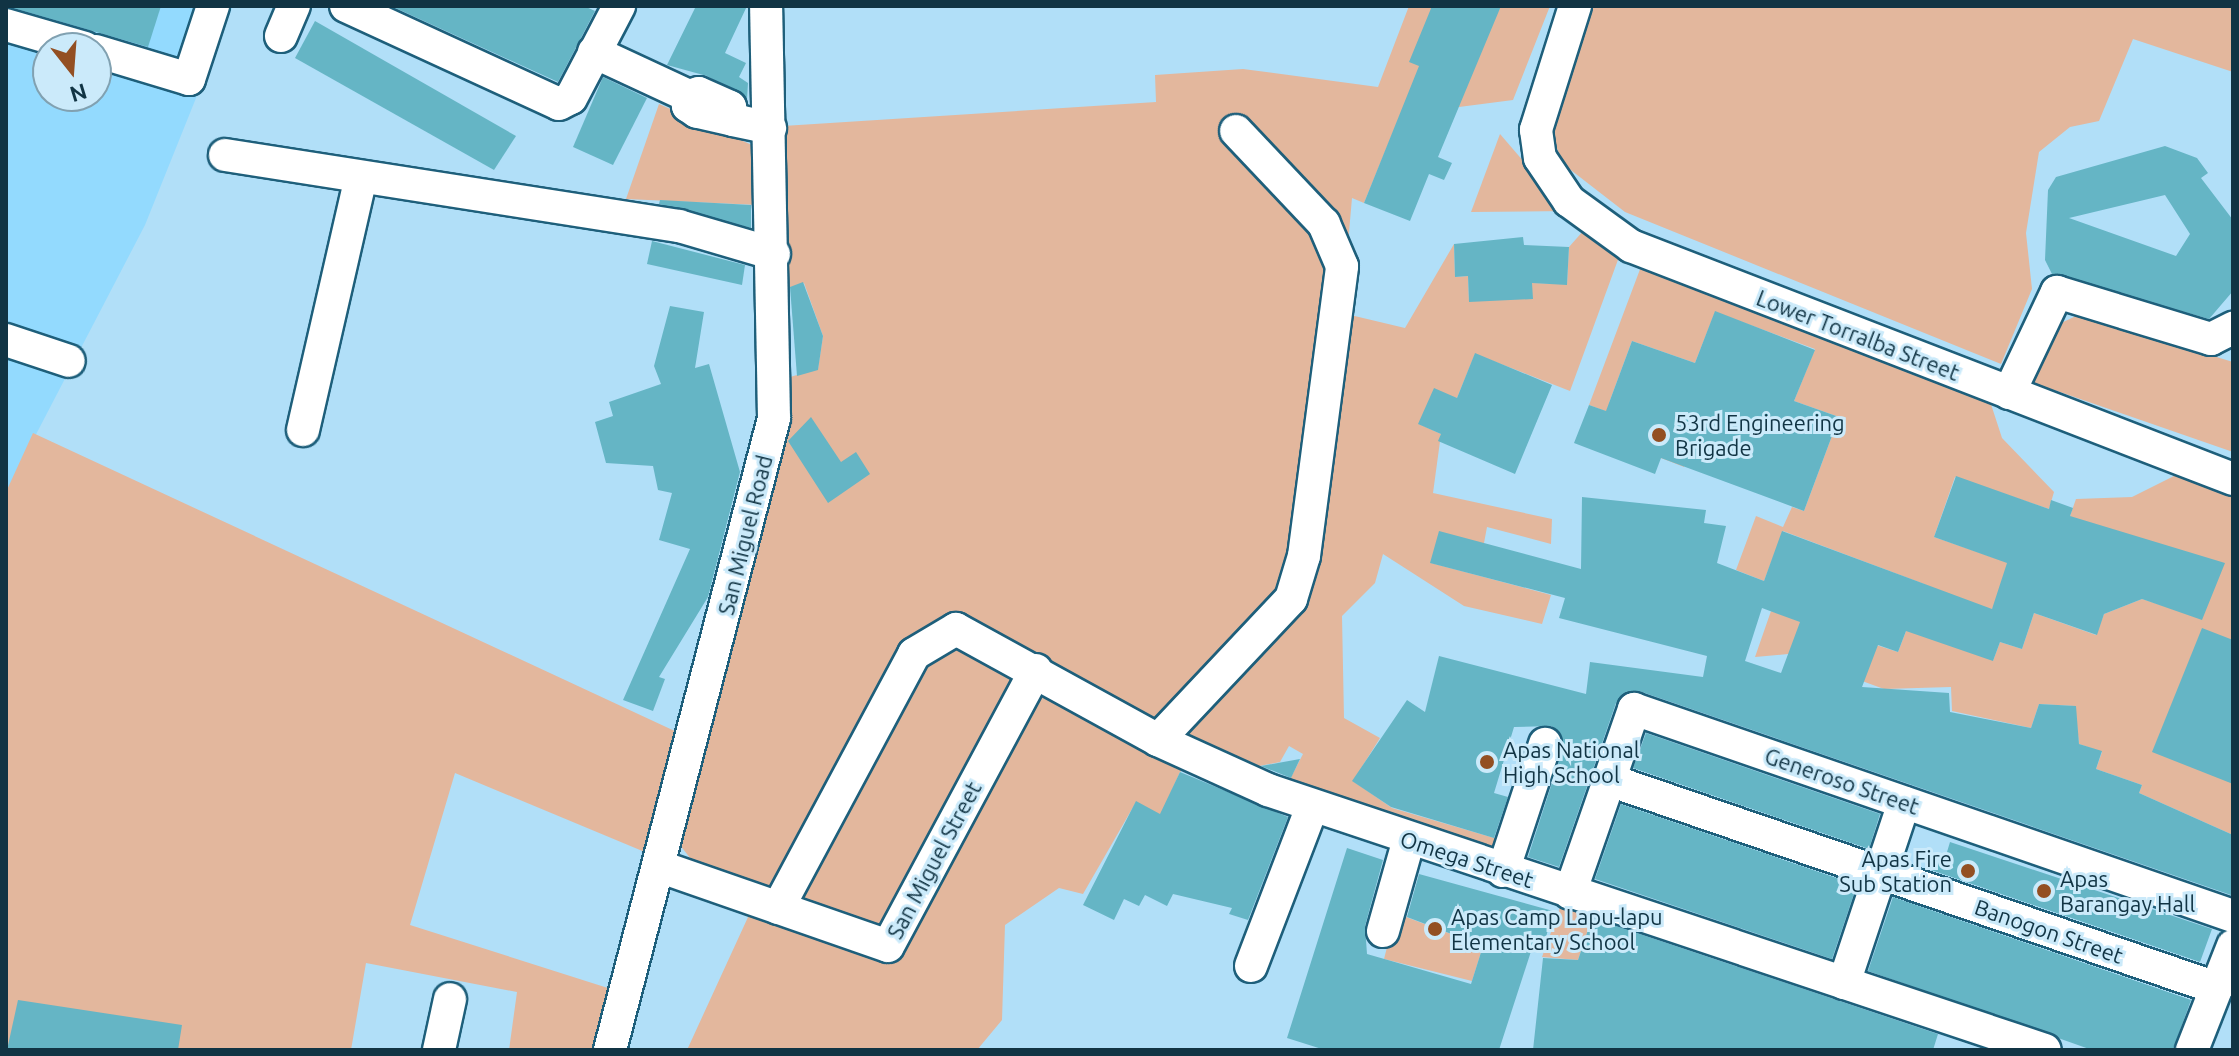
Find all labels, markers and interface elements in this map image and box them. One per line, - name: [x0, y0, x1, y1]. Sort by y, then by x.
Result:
- north arrow: [32, 32, 112, 112]
- text: N: [67, 79, 90, 108]
- street label: Lower Torralba Street: [1753, 284, 1963, 386]
- place label: 53rd Engineering Brigade: [1675, 409, 1845, 460]
- marker: 53rd Engineering Brigade: [1650, 426, 1668, 444]
- street label: San Miguel Road: [712, 452, 778, 618]
- place label: Apas National High School: [1503, 736, 1640, 788]
- street label: Generoso Street: [1761, 742, 1923, 820]
- marker: Apas National High School: [1478, 753, 1496, 771]
- street label: San Miguel Street: [881, 777, 987, 943]
- street label: Omega Street: [1397, 825, 1537, 893]
- place label: Apas Fire Sub Station: [1839, 845, 1952, 896]
- marker: Apas Fire Sub Station: [1959, 862, 1977, 880]
- place label: Apas Barangay Hall: [2060, 865, 2195, 916]
- marker: Apas Barangay Hall: [2035, 882, 2053, 900]
- street label: Banogon Street: [1971, 893, 2127, 969]
- place label: Apas Camp Lapu-lapu Elementary School: [1451, 903, 1663, 954]
- marker: Apas Camp Lapu-lapu Elementary School: [1426, 920, 1444, 938]

